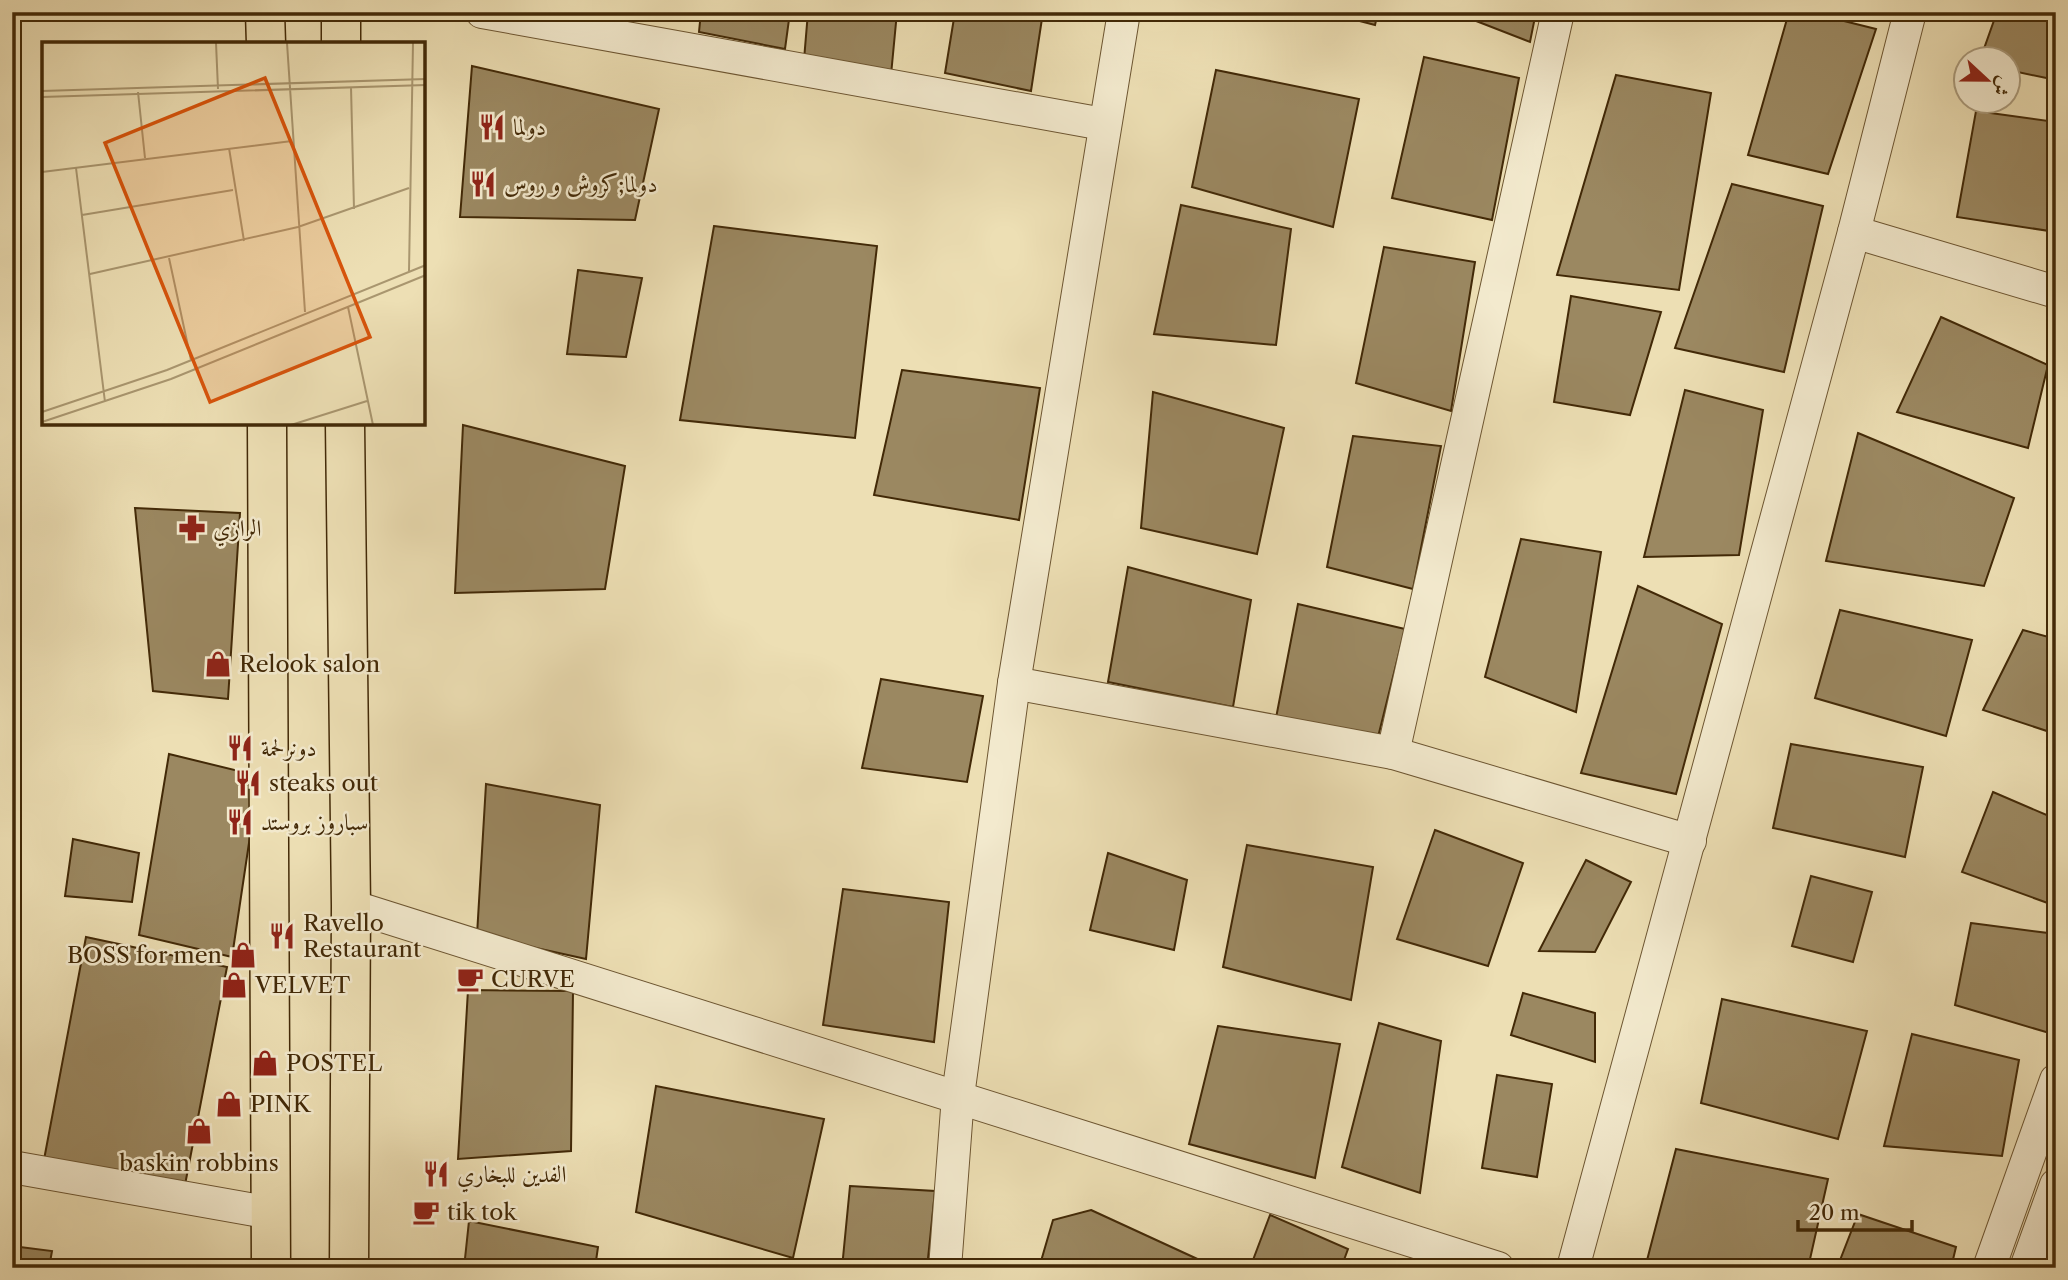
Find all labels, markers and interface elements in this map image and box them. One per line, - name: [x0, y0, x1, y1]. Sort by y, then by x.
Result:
- inset map: [42, 42, 425, 425]
- north arrow: [1952, 46, 2022, 116]
- text: ش: [1988, 73, 2016, 99]
- restaurant icon: دولما: [477, 112, 507, 142]
- place label: دولما: [513, 113, 546, 141]
- restaurant icon: دولما;كروش و روس: [468, 169, 498, 199]
- place label: دولما;كروش و روس: [504, 170, 658, 198]
- pharmacy icon: الرازي: [177, 513, 207, 543]
- place label: الرازي: [213, 514, 261, 547]
- shop icon: Relook salon: [203, 649, 233, 679]
- place label: Relook salon: [239, 650, 380, 678]
- restaurant icon: دونرلحمة: [225, 733, 255, 763]
- place label: دونرلحمة: [261, 734, 317, 762]
- restaurant icon: steaks out: [233, 768, 263, 798]
- place label: steaks out: [269, 769, 378, 797]
- restaurant icon: سباروز بروستد: [225, 807, 255, 837]
- place label: سباروز بروستد: [261, 808, 368, 836]
- place label: Ravello Restaurant: [303, 909, 421, 963]
- restaurant icon: Ravello Restaurant: [267, 921, 297, 951]
- shop icon: BOSS for men: [228, 940, 258, 970]
- place label: BOSS for men: [67, 941, 222, 969]
- cafe icon: CURVE: [455, 964, 485, 994]
- place label: CURVE: [491, 965, 575, 993]
- shop icon: VELVET: [219, 970, 249, 1000]
- place label: VELVET: [254, 971, 351, 999]
- shop icon: POSTEL: [250, 1048, 280, 1078]
- place label: POSTEL: [286, 1049, 382, 1077]
- shop icon: PINK: [214, 1089, 244, 1119]
- place label: PINK: [250, 1090, 312, 1118]
- shop icon: baskin robbins: [184, 1116, 214, 1146]
- place label: baskin robbins: [119, 1149, 279, 1177]
- restaurant icon: الفدين للبخاري: [421, 1159, 451, 1189]
- place label: الفدين للبخاري: [457, 1160, 567, 1193]
- scale bar: [1798, 1189, 1912, 1233]
- cafe icon: tik tok: [411, 1197, 441, 1227]
- place label: tik tok: [447, 1198, 518, 1226]
- text: 20 m: [1809, 1200, 1860, 1225]

